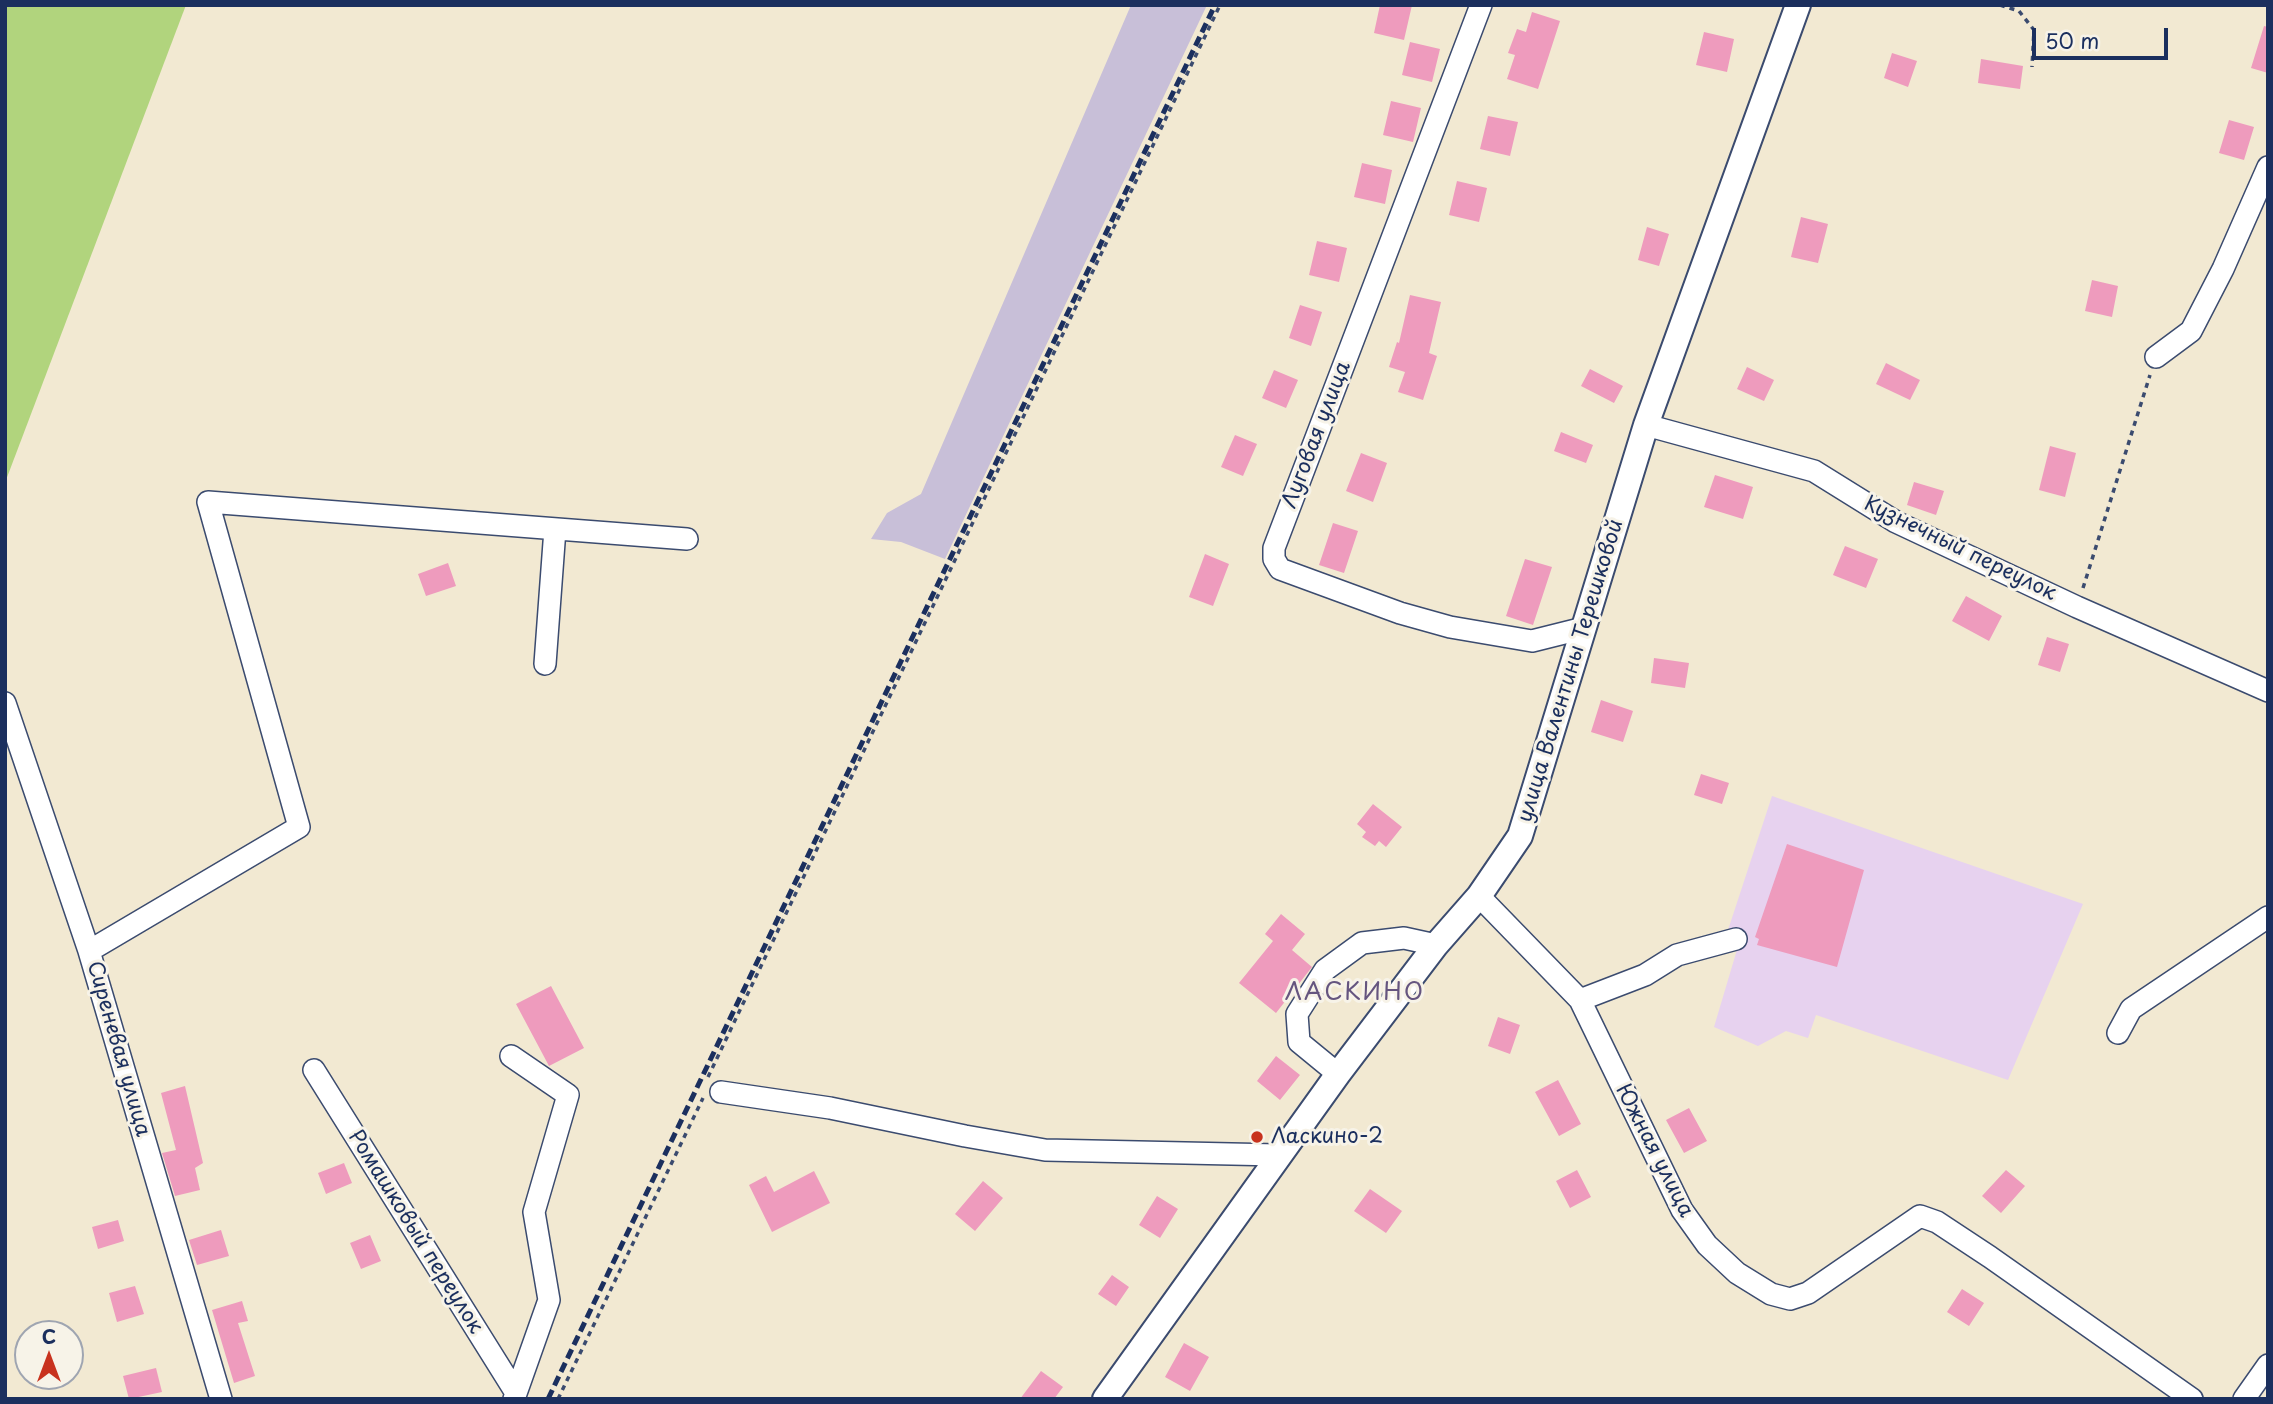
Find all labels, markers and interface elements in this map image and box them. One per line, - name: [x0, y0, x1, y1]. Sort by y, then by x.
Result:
- scale bar: [2035, 14, 2172, 58]
- text: 50 m: [2045, 24, 2099, 56]
- street label: Луговая улица: [1277, 358, 1357, 512]
- street label: Кузнечный переулок: [1860, 491, 2060, 607]
- street label: улица Валентины Терешковой: [1513, 517, 1629, 825]
- street label: Сиреневая улица: [81, 959, 155, 1139]
- district label: ЛАСКИНО: [1286, 979, 1424, 1007]
- street label: Южная улица: [1610, 1080, 1698, 1222]
- place label: Ласкино-2: [1271, 1124, 1383, 1150]
- street label: Ромашковый переулок: [342, 1126, 488, 1338]
- marker: Ласкино-2: [1249, 1129, 1265, 1145]
- north arrow: [14, 1320, 84, 1390]
- text: С: [42, 1322, 56, 1350]

